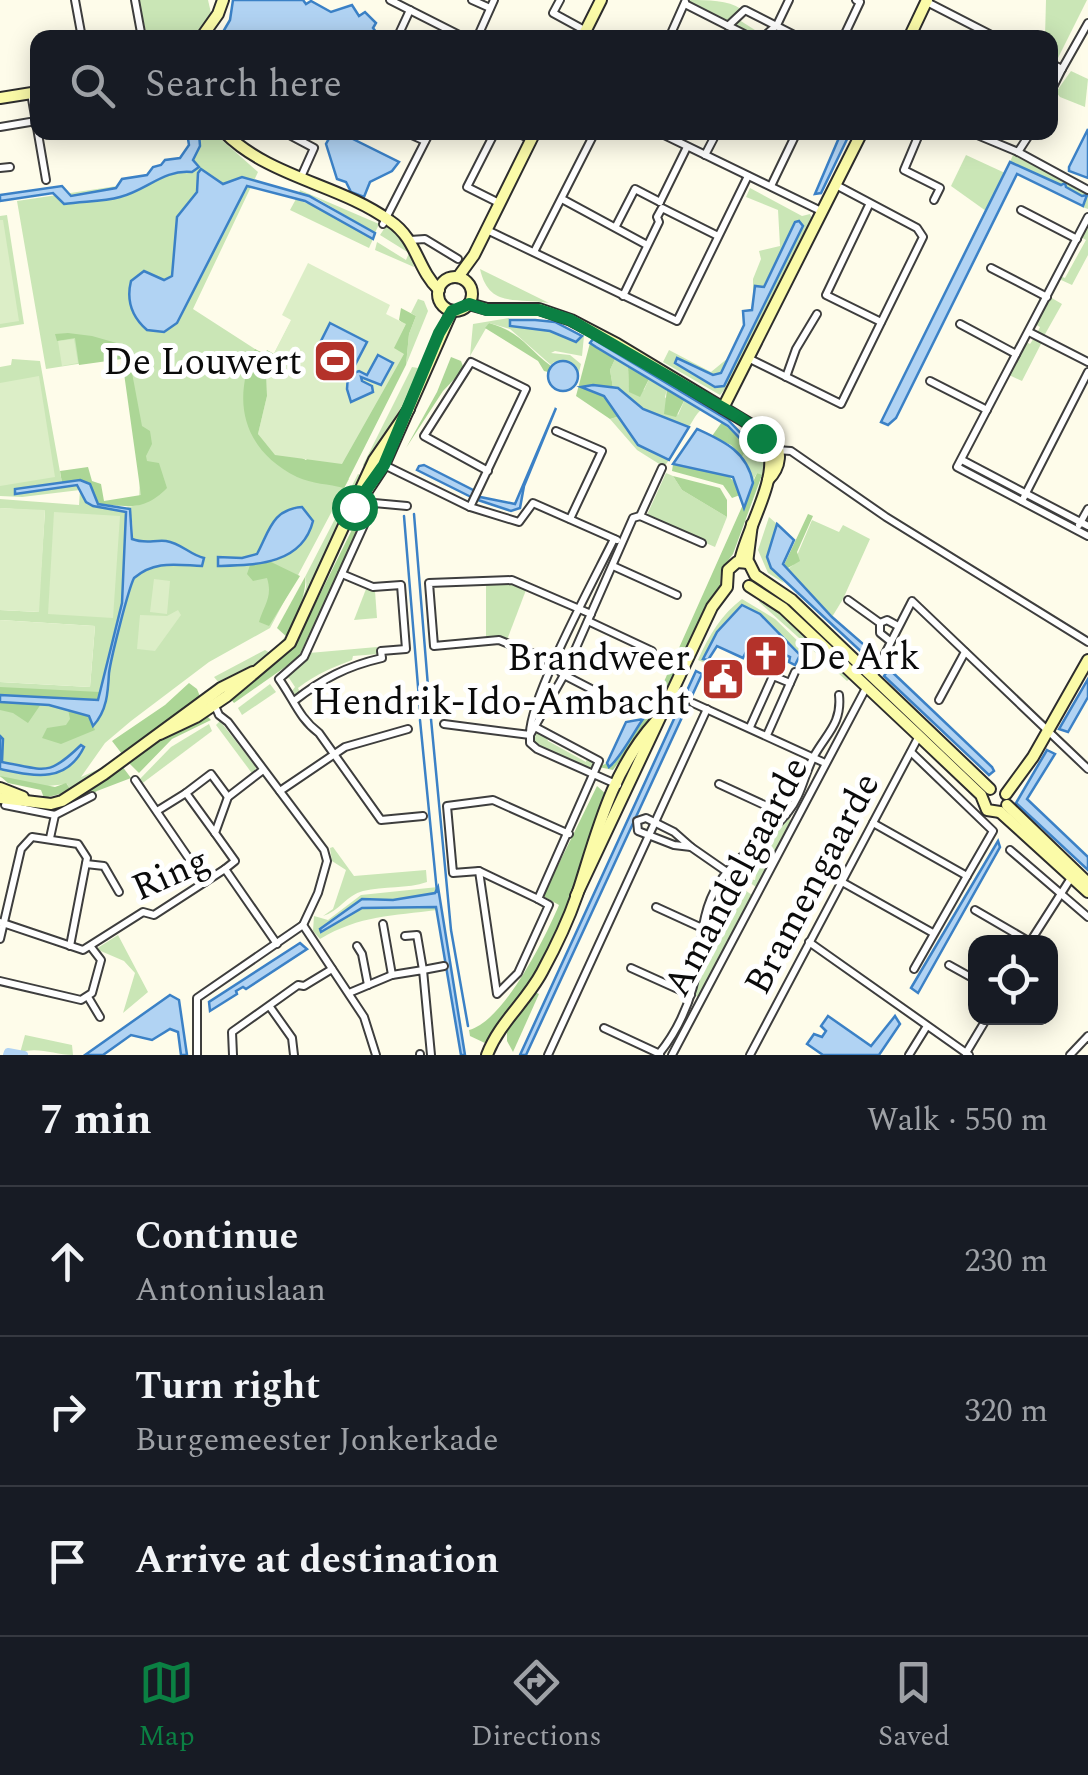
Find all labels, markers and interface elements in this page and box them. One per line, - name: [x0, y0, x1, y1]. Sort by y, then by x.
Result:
- search box: [30, 30, 1058, 140]
- text: Search here: [145, 56, 342, 114]
- icon: search: [65, 58, 120, 113]
- place label: De Louwert: [103, 334, 302, 392]
- sports icon: De Louwert: [312, 338, 358, 384]
- route end: [739, 416, 785, 462]
- route start: [332, 485, 378, 531]
- place label: De Ark: [798, 629, 920, 687]
- place label: Brandweer Hendrik-Ido-Ambacht: [312, 630, 690, 732]
- church icon: De Ark: [743, 633, 789, 679]
- public building icon: Brandweer Hendrik-Ido-Ambacht: [700, 656, 746, 702]
- street label: Amandelgaarde: [649, 746, 825, 1007]
- street label: Bramengaarde: [730, 762, 896, 1005]
- street label: Ring: [123, 832, 219, 918]
- map controls: [968, 935, 1058, 1025]
- button: locate: [968, 935, 1058, 1025]
- text: 7 min: [40, 1089, 152, 1152]
- text: Walk · 550 m: [867, 1096, 1048, 1145]
- text: Continue: [135, 1208, 298, 1266]
- icon: ahead: [40, 1234, 95, 1289]
- text: 230 m: [964, 1237, 1048, 1286]
- text: Antoniuslaan: [135, 1266, 326, 1315]
- text: Turn right: [135, 1358, 320, 1416]
- icon: right: [40, 1384, 95, 1439]
- text: 320 m: [964, 1387, 1048, 1436]
- text: Burgemeester Jonkerkade: [135, 1416, 498, 1465]
- text: Arrive at destination: [135, 1532, 499, 1590]
- icon: arrive: [40, 1534, 95, 1589]
- tab: Map: [138, 1655, 195, 1758]
- tab: Directions: [471, 1655, 602, 1758]
- tab: Saved: [878, 1655, 950, 1758]

